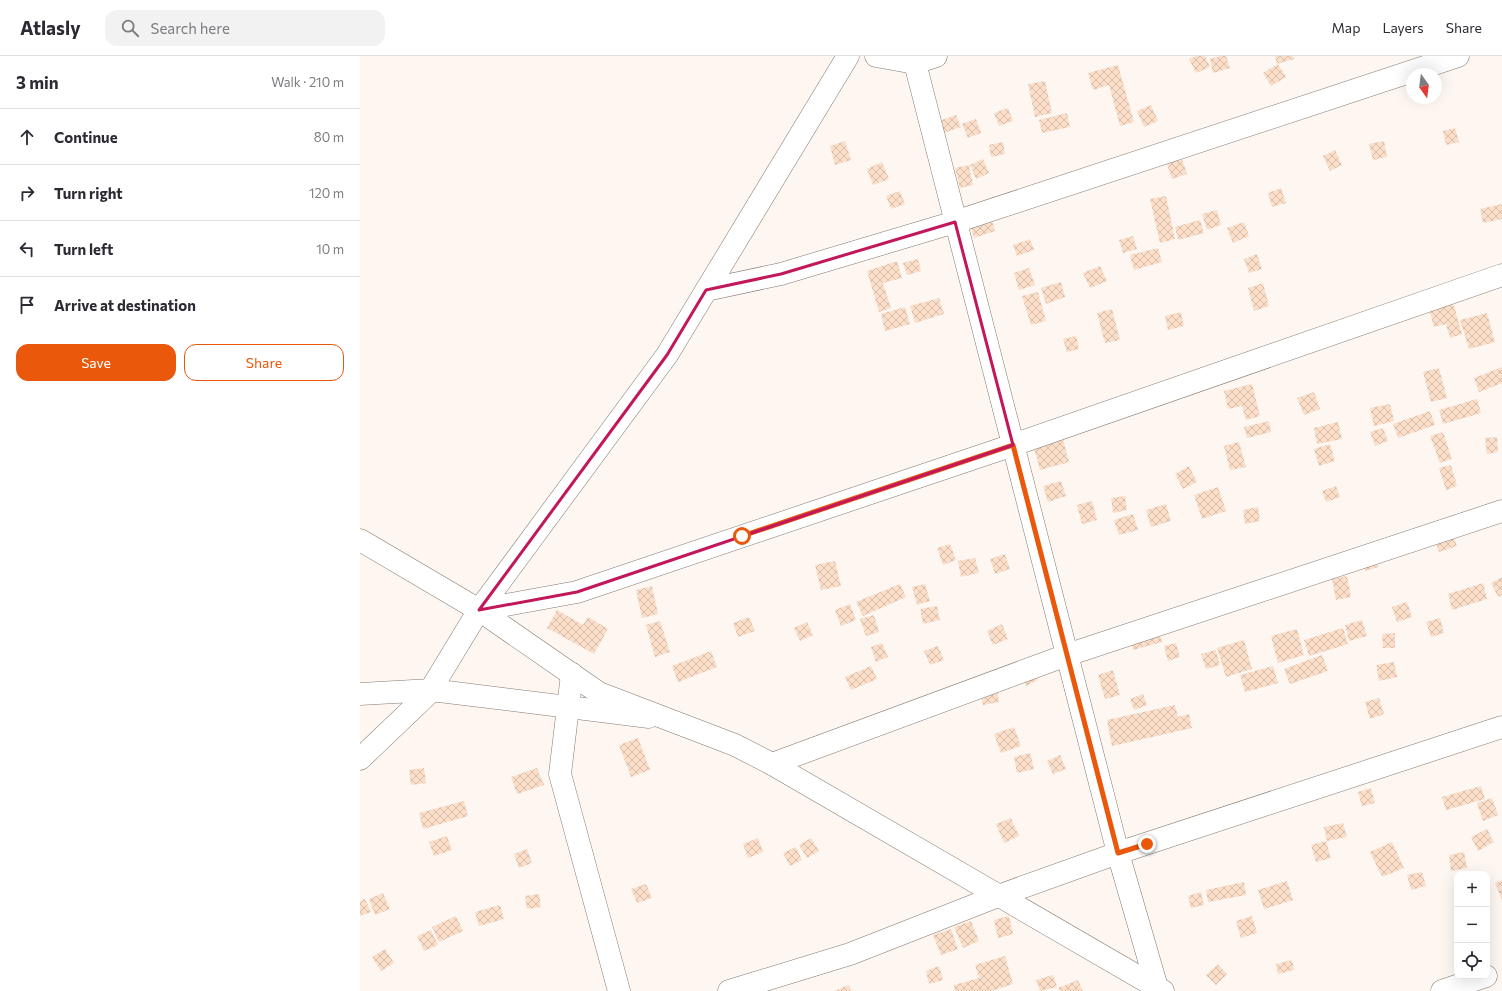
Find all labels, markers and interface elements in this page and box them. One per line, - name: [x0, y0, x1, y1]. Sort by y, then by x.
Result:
- search box: [105, 10, 385, 46]
- text: Atlasly: [20, 16, 81, 39]
- icon: search: [119, 17, 141, 39]
- text: Search here: [151, 19, 230, 37]
- text: Map: [1332, 19, 1360, 36]
- text: Layers: [1382, 19, 1424, 36]
- text: Share: [1446, 19, 1482, 36]
- north arrow: [1406, 68, 1442, 104]
- text: 3 min: [16, 72, 59, 93]
- text: Walk · 210 m: [271, 74, 344, 90]
- icon: ahead: [16, 126, 38, 148]
- text: Continue: [54, 128, 118, 146]
- text: 80 m: [314, 129, 344, 145]
- icon: right: [16, 182, 38, 204]
- text: Turn right: [54, 184, 123, 202]
- text: 120 m: [309, 185, 344, 201]
- icon: left: [16, 238, 38, 260]
- text: Turn left: [54, 240, 113, 258]
- text: 10 m: [316, 241, 344, 257]
- icon: arrive: [16, 294, 38, 316]
- text: Arrive at destination: [54, 296, 196, 314]
- button: Save: [16, 344, 176, 381]
- button: Share: [184, 344, 344, 381]
- route start: [733, 527, 751, 545]
- route end: [1138, 835, 1156, 853]
- map controls: [1454, 871, 1490, 979]
- button: +: [1454, 871, 1490, 907]
- button: −: [1454, 907, 1490, 943]
- button: locate: [1454, 943, 1490, 979]

